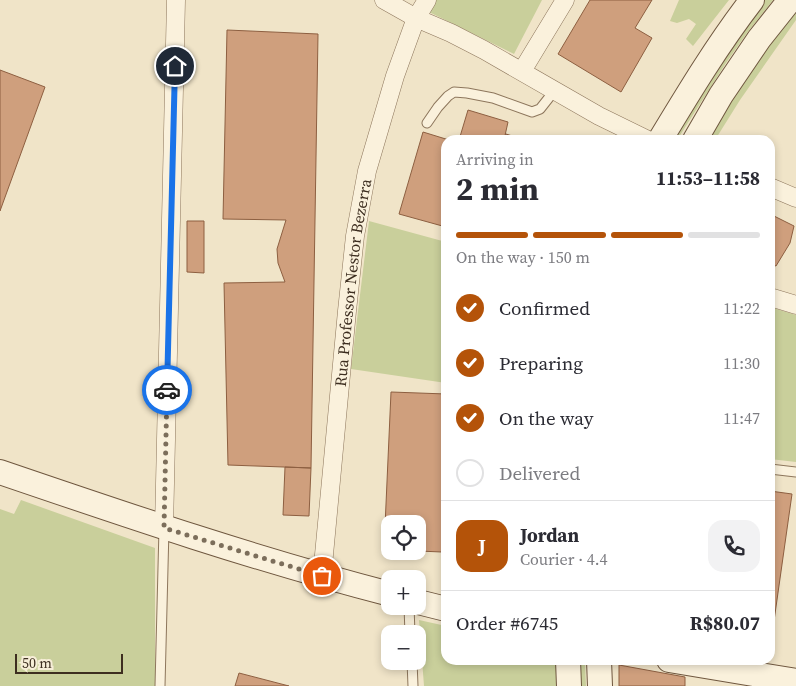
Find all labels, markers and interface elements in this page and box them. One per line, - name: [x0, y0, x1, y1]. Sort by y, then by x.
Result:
- pin: [154, 45, 196, 87]
- icon: home: [161, 52, 189, 80]
- text: Arriving in: [456, 148, 534, 170]
- text: 11:53–11:58: [656, 165, 760, 191]
- text: 2 min: [456, 167, 539, 211]
- street label: Rua Professor Nestor Bezerra: [329, 176, 377, 388]
- text: On the way · 150 m: [456, 246, 590, 268]
- icon: check: [456, 294, 484, 322]
- text: Confirmed: [499, 295, 590, 321]
- text: 11:22: [723, 297, 760, 319]
- icon: check: [456, 349, 484, 377]
- text: Preparing: [499, 350, 583, 376]
- text: 11:30: [723, 352, 760, 374]
- courier: [142, 365, 192, 415]
- icon: car: [153, 376, 181, 404]
- icon: check: [456, 404, 484, 432]
- text: On the way: [499, 405, 594, 431]
- text: 11:47: [723, 407, 760, 429]
- text: Delivered: [499, 460, 580, 486]
- map controls: [381, 515, 426, 670]
- button: locate: [381, 515, 426, 560]
- button: phone: [708, 520, 760, 572]
- text: Jordan: [520, 522, 579, 548]
- text: J: [478, 533, 486, 559]
- text: Courier · 4.4: [520, 548, 608, 570]
- pin: [301, 555, 343, 597]
- icon: bag: [308, 562, 336, 590]
- button: +: [381, 570, 426, 615]
- text: Order #6745: [456, 610, 558, 636]
- text: R$80.07: [690, 610, 760, 636]
- button: −: [381, 625, 426, 670]
- scale bar: [15, 651, 122, 674]
- text: 50 m: [22, 653, 52, 673]

